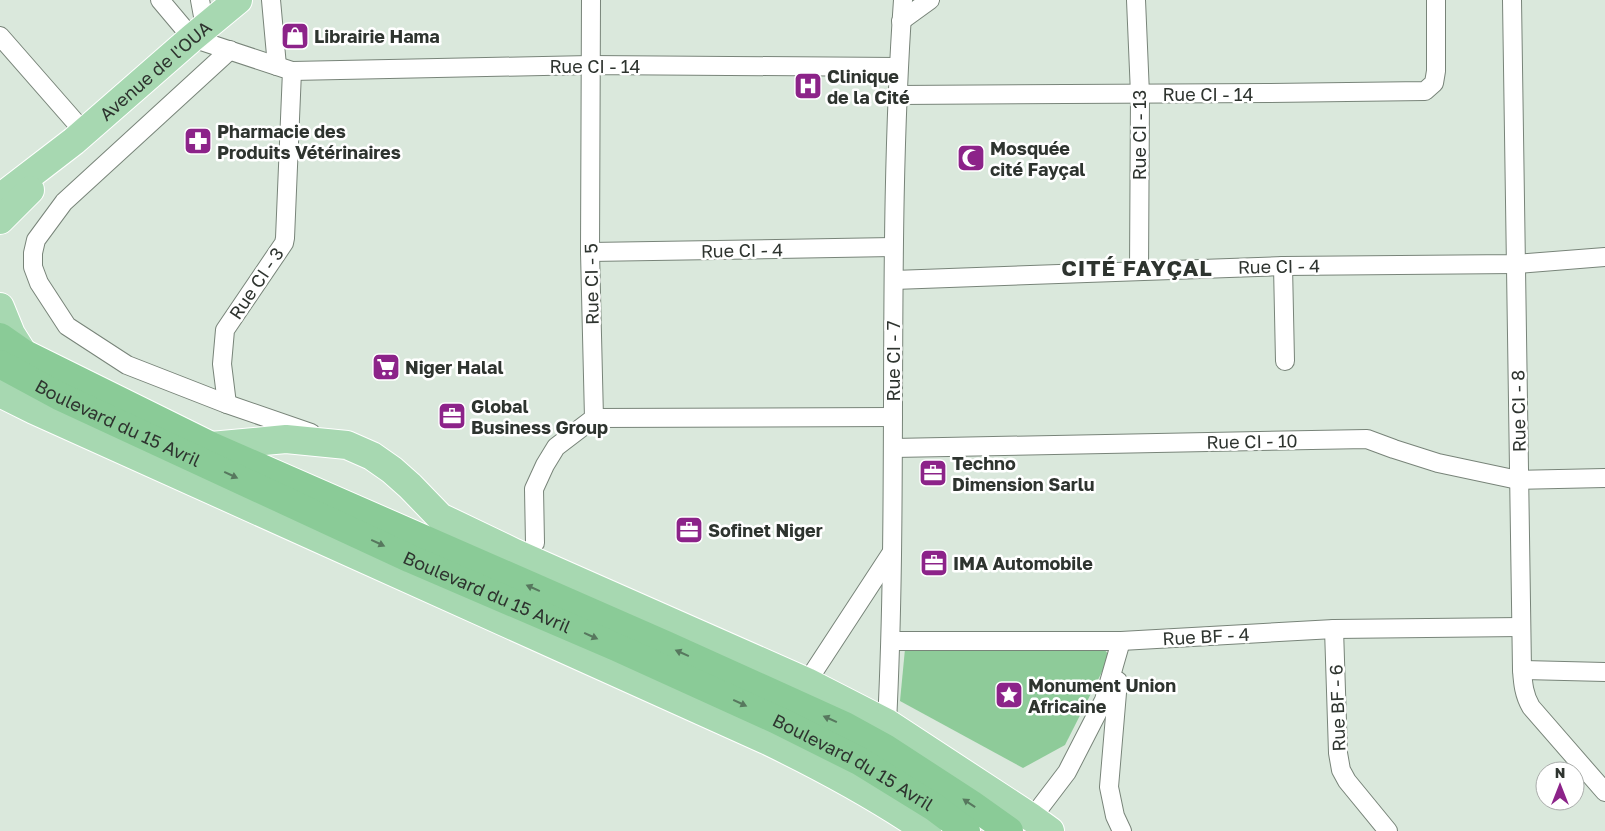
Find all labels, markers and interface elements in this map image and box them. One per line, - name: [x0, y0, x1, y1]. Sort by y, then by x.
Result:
- street label: Avenue de l'OUA: [95, 16, 216, 125]
- shop icon: Librairie Hama: [280, 21, 310, 51]
- place label: Librairie Hama: [314, 25, 440, 47]
- street label: Rue CI - 14: [549, 55, 641, 77]
- place label: Clinique de la Cité: [827, 65, 910, 108]
- hospital icon: Clinique de la Cité: [793, 71, 823, 101]
- street label: Rue CI - 14: [1162, 83, 1254, 105]
- street label: Rue CI - 13: [1128, 90, 1150, 180]
- place label: Pharmacie des Produits Vétérinaires: [217, 120, 401, 163]
- pharmacy icon: Pharmacie des Produits Vétérinaires: [183, 126, 213, 156]
- place label: Mosquée cité Fayçal: [990, 137, 1085, 180]
- mosque icon: Mosquée cité Fayçal: [956, 143, 986, 173]
- street label: Rue CI - 4: [701, 238, 783, 262]
- street label: Rue CI - 3: [224, 243, 288, 323]
- street label: Rue CI - 5: [579, 243, 603, 325]
- district label: CITÉ FAYÇAL: [1061, 254, 1213, 281]
- street label: Rue CI - 4: [1238, 254, 1320, 278]
- street label: Rue CI - 7: [882, 321, 904, 401]
- supermarket icon: Niger Halal: [371, 352, 401, 382]
- place label: Niger Halal: [405, 356, 503, 378]
- street label: Rue CI - 8: [1506, 370, 1530, 452]
- street label: Boulevard du 15 Avril: [31, 374, 205, 471]
- place label: Global Business Group: [471, 395, 608, 438]
- office icon: Global Business Group: [437, 401, 467, 431]
- street label: Rue CI - 10: [1206, 429, 1298, 453]
- place label: Techno Dimension Sarlu: [952, 452, 1095, 495]
- office icon: Techno Dimension Sarlu: [918, 458, 948, 488]
- one-way arrow: [224, 471, 238, 479]
- office icon: Sofinet Niger: [674, 515, 704, 545]
- place label: Sofinet Niger: [708, 519, 823, 541]
- one-way arrow: [371, 540, 385, 548]
- street label: Boulevard du 15 Avril: [400, 546, 575, 638]
- office icon: IMA Automobile: [919, 548, 949, 578]
- place label: IMA Automobile: [953, 552, 1093, 574]
- one-way arrow: [526, 583, 540, 591]
- street label: Rue BF - 4: [1162, 623, 1250, 649]
- one-way arrow: [584, 633, 598, 641]
- one-way arrow: [675, 648, 689, 656]
- street label: Rue BF - 6: [1324, 664, 1350, 752]
- place label: Monument Union Africaine: [1028, 674, 1176, 717]
- place icon: Monument Union Africaine: [994, 680, 1024, 710]
- one-way arrow: [732, 699, 747, 707]
- street label: Boulevard du 15 Avril: [769, 709, 938, 815]
- one-way arrow: [823, 715, 837, 723]
- north arrow: [1535, 761, 1585, 811]
- text: N: [1555, 764, 1565, 781]
- one-way arrow: [963, 798, 976, 808]

